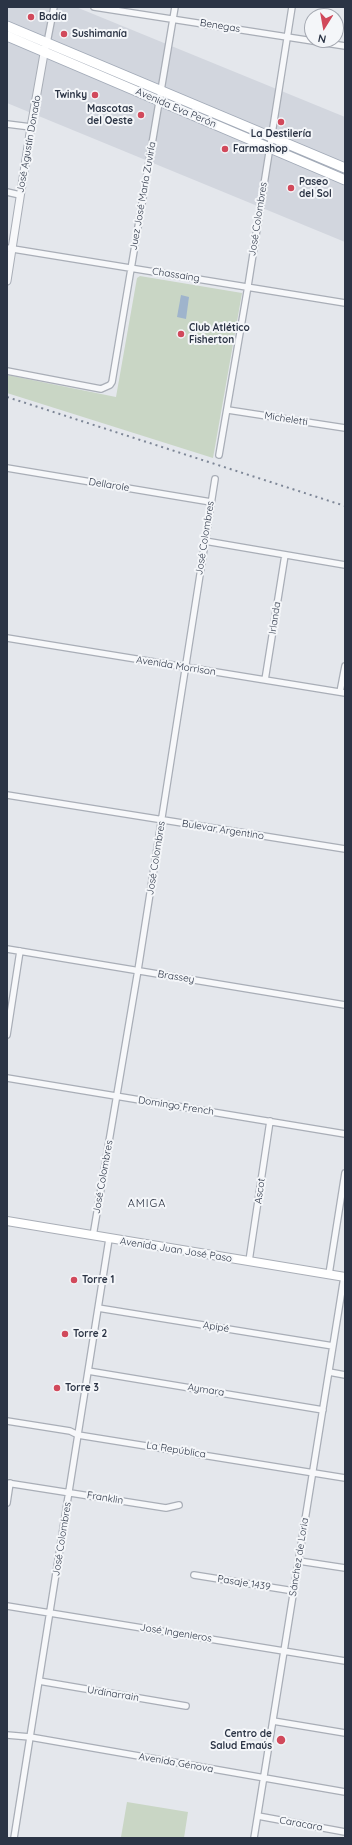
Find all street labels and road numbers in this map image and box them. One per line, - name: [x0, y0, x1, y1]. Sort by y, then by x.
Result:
- street label: Benegas: [199, 17, 241, 35]
- street label: Avenida Eva Perón: [134, 86, 218, 130]
- street label: José Agustín Donado: [14, 94, 44, 194]
- street label: Juez José María Zuviría: [128, 141, 158, 251]
- street label: José Colombres: [246, 181, 270, 257]
- street label: Chassaing: [151, 265, 201, 285]
- street label: Micheletti: [263, 410, 309, 428]
- street label: Dellarole: [88, 476, 130, 494]
- street label: José Colombres: [193, 500, 217, 576]
- street label: Irlanda: [267, 601, 283, 635]
- street label: Avenida Morrison: [135, 654, 217, 678]
- street label: Bulevar Argentino: [181, 818, 265, 842]
- street label: José Colombres: [144, 820, 168, 896]
- street label: Brassey: [157, 968, 195, 986]
- street label: Domingo French: [137, 1094, 215, 1118]
- street label: José Colombres: [91, 1139, 115, 1215]
- street label: Ascot: [252, 1177, 268, 1205]
- street label: Avenida Juan José Paso: [119, 1235, 233, 1265]
- street label: Apipé: [202, 1319, 230, 1335]
- street label: Aymara: [187, 1381, 225, 1399]
- street label: La República: [145, 1439, 207, 1461]
- street label: Franklin: [86, 1489, 124, 1507]
- street label: José Colombres: [50, 1501, 74, 1577]
- street label: Sánchez de Loria: [287, 1517, 311, 1597]
- street label: Pasaje 1439: [217, 1573, 271, 1593]
- street label: José Ingenieros: [139, 1621, 213, 1645]
- street label: Urdinarrain: [86, 1684, 140, 1704]
- street label: Avenida Génova: [138, 1751, 214, 1775]
- street label: Caracara: [279, 1814, 323, 1834]

